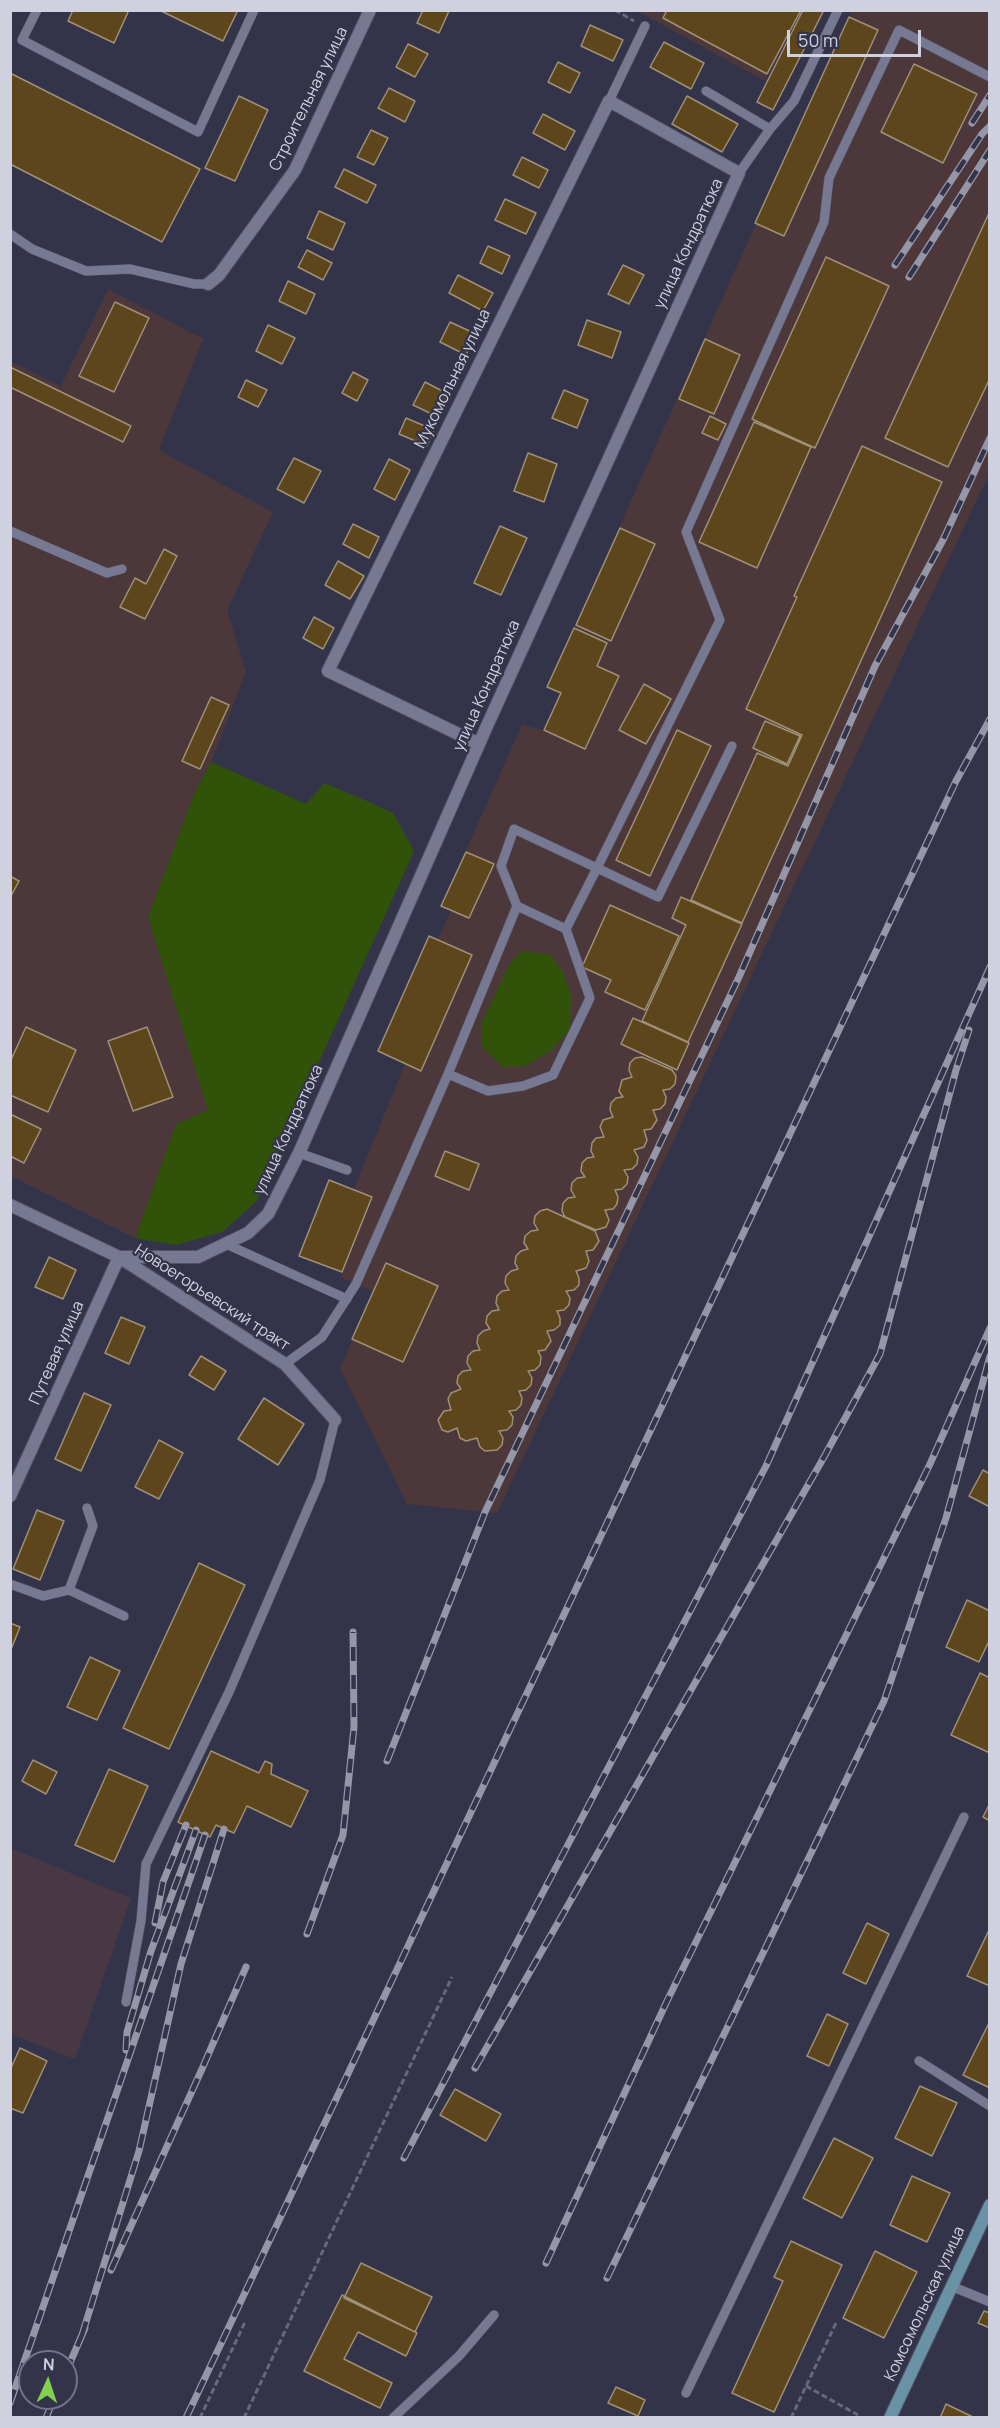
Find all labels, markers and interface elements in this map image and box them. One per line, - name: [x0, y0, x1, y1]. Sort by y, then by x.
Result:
- scale bar: [790, 18, 924, 56]
- street label: Строительная улица: [266, 24, 352, 174]
- text: 50 m: [798, 28, 838, 52]
- street label: улица Кондратюка: [650, 176, 728, 312]
- street label: Мукомольная улица: [411, 306, 495, 452]
- street label: улица Кондратюка: [449, 617, 525, 755]
- street label: улица Кондратюка: [250, 1062, 328, 1198]
- street label: Новоегорьевский тракт: [131, 1241, 293, 1355]
- street label: Путевая улица: [26, 1298, 88, 1408]
- street label: Комсомольская улица: [881, 2224, 969, 2384]
- north arrow: [18, 2350, 78, 2410]
- text: N: [43, 2353, 55, 2375]

